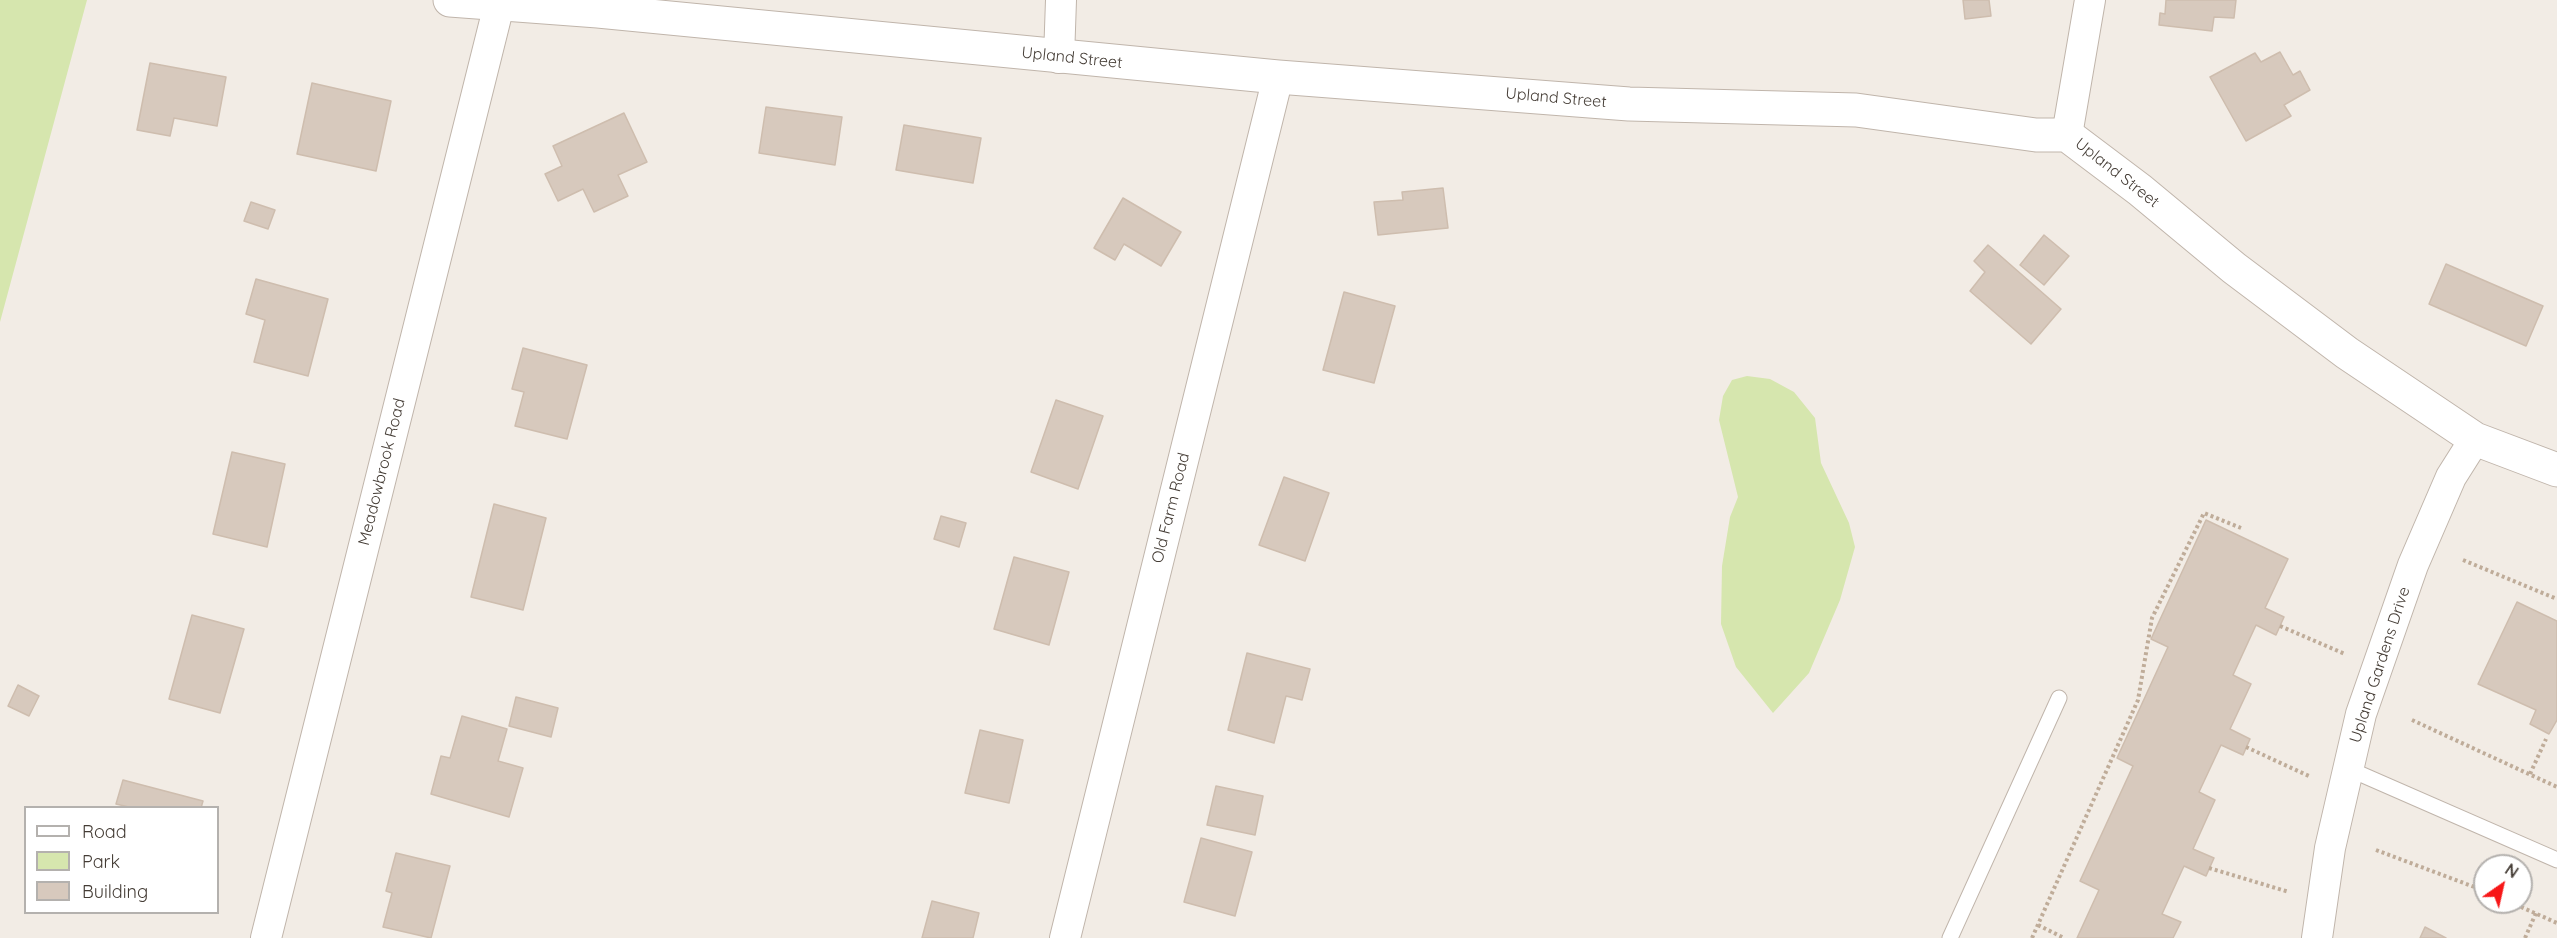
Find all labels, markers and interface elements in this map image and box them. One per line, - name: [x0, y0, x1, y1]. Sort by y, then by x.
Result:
- street label: Upland Street: [1021, 43, 1123, 73]
- street label: Upland Street: [1505, 84, 1607, 112]
- street label: Upland Street: [2071, 134, 2163, 212]
- street label: Meadowbrook Road: [354, 396, 410, 548]
- street label: Old Farm Road: [1148, 451, 1194, 565]
- street label: Upland Gardens Drive: [2346, 585, 2414, 745]
- legend: [24, 806, 219, 914]
- text: Road: [82, 820, 127, 843]
- text: Park: [82, 850, 120, 873]
- north arrow: [2473, 854, 2533, 914]
- text: N: [2501, 859, 2522, 882]
- text: Building: [82, 880, 148, 903]

